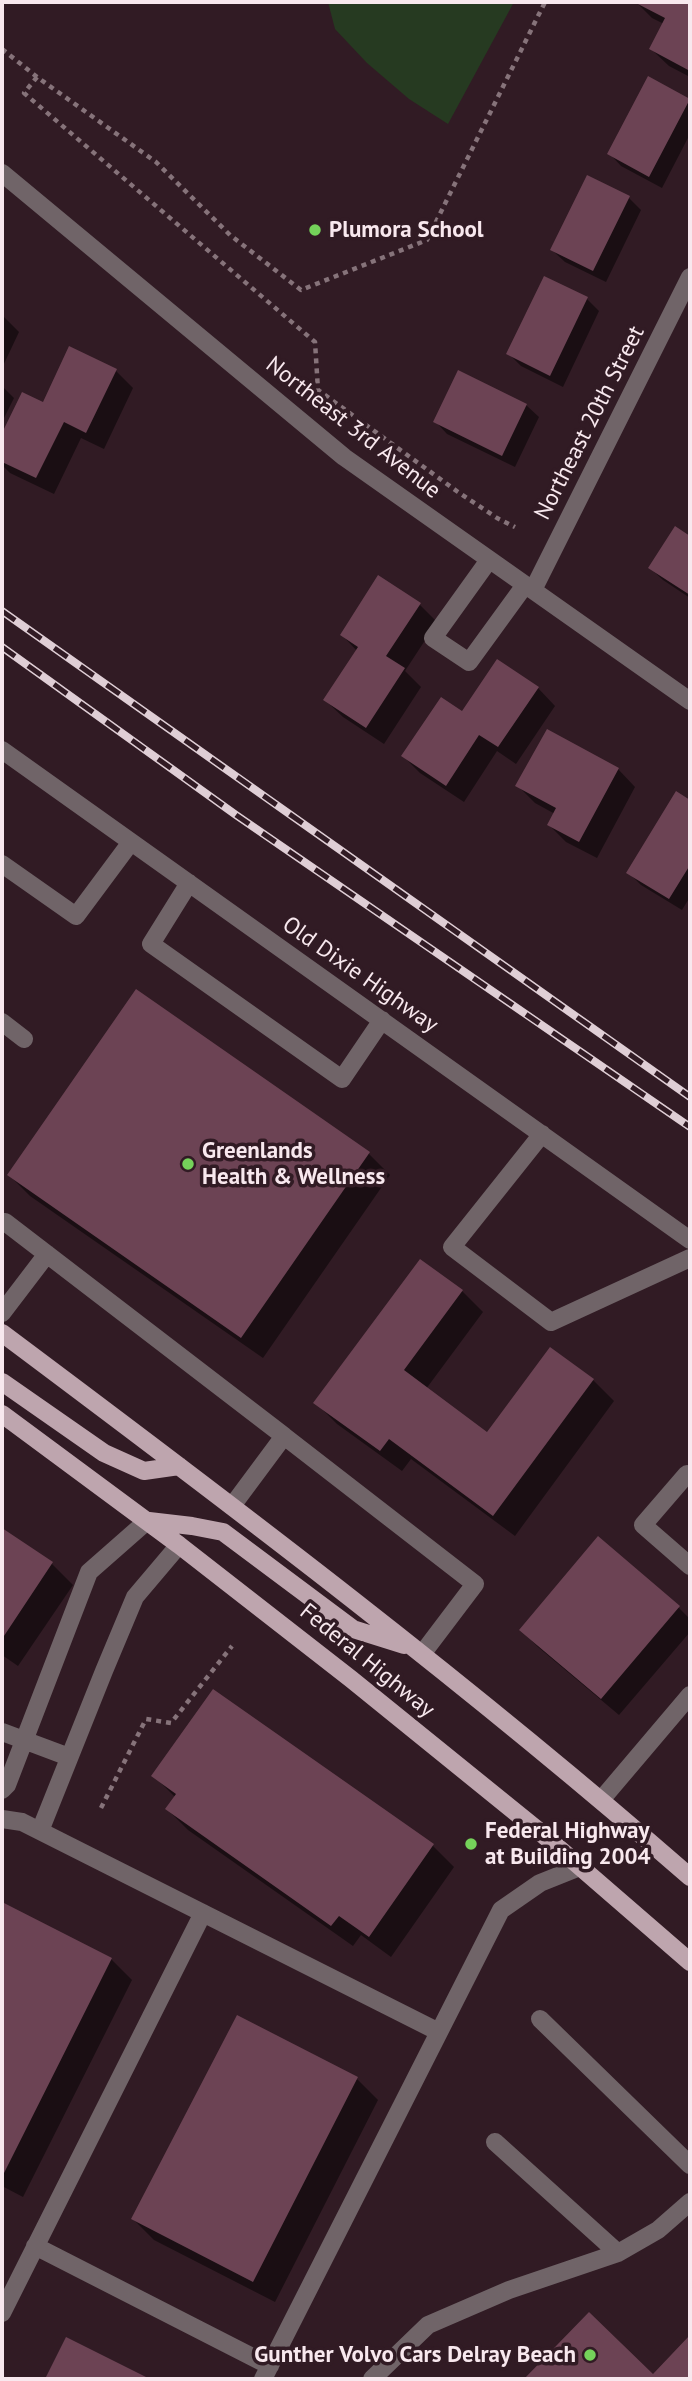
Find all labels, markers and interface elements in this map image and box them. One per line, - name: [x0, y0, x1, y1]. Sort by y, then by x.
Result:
- place label: Plumora School: [329, 216, 484, 244]
- marker: Plumora School: [307, 222, 323, 238]
- street label: Northeast 20th Street: [529, 322, 651, 524]
- street label: Northeast 3rd Avenue: [260, 351, 446, 505]
- street label: Old Dixie Highway: [277, 911, 443, 1039]
- place label: Greenlands Health & Wellness: [202, 1137, 385, 1191]
- marker: Greenlands Health & Wellness: [180, 1156, 196, 1172]
- street label: Federal Highway: [294, 1598, 440, 1724]
- place label: Federal Highway at Building 2004: [485, 1817, 651, 1871]
- marker: Federal Highway at Building 2004: [463, 1836, 479, 1852]
- place label: Gunther Volvo Cars Delray Beach: [254, 2341, 576, 2369]
- marker: Gunther Volvo Cars Delray Beach: [582, 2347, 598, 2363]

